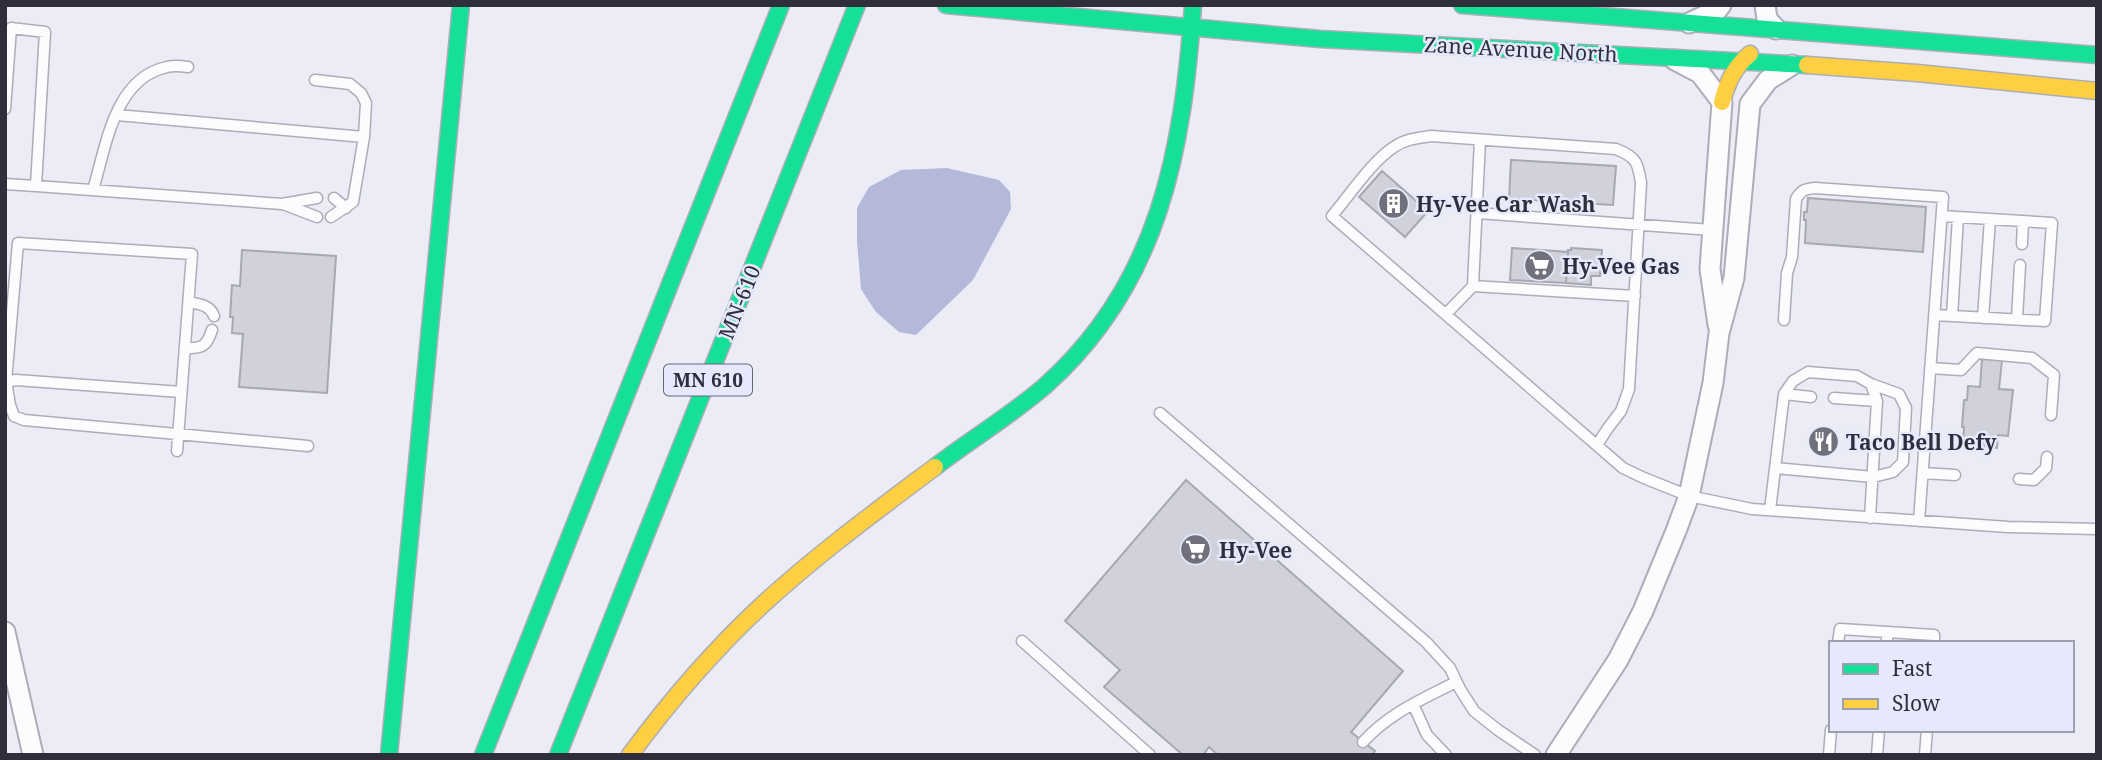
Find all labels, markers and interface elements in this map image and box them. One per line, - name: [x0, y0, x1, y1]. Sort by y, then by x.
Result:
- street label: Zane Avenue North: [1424, 30, 1618, 68]
- building icon: Hy-Vee Car Wash: [1376, 187, 1410, 221]
- place label: Hy-Vee Car Wash: [1416, 190, 1596, 218]
- supermarket icon: Hy-Vee Gas: [1522, 249, 1556, 283]
- place label: Hy-Vee Gas: [1562, 252, 1680, 280]
- street label: MN-610: [712, 261, 766, 343]
- road number: MN 610: [664, 364, 752, 396]
- restaurant icon: Taco Bell Defy: [1806, 425, 1840, 459]
- place label: Taco Bell Defy: [1846, 428, 1997, 456]
- supermarket icon: Hy-Vee: [1179, 533, 1213, 567]
- place label: Hy-Vee: [1219, 536, 1292, 564]
- legend: [1829, 641, 2074, 732]
- text: Fast: [1892, 654, 1932, 682]
- text: Slow: [1892, 689, 1941, 717]

